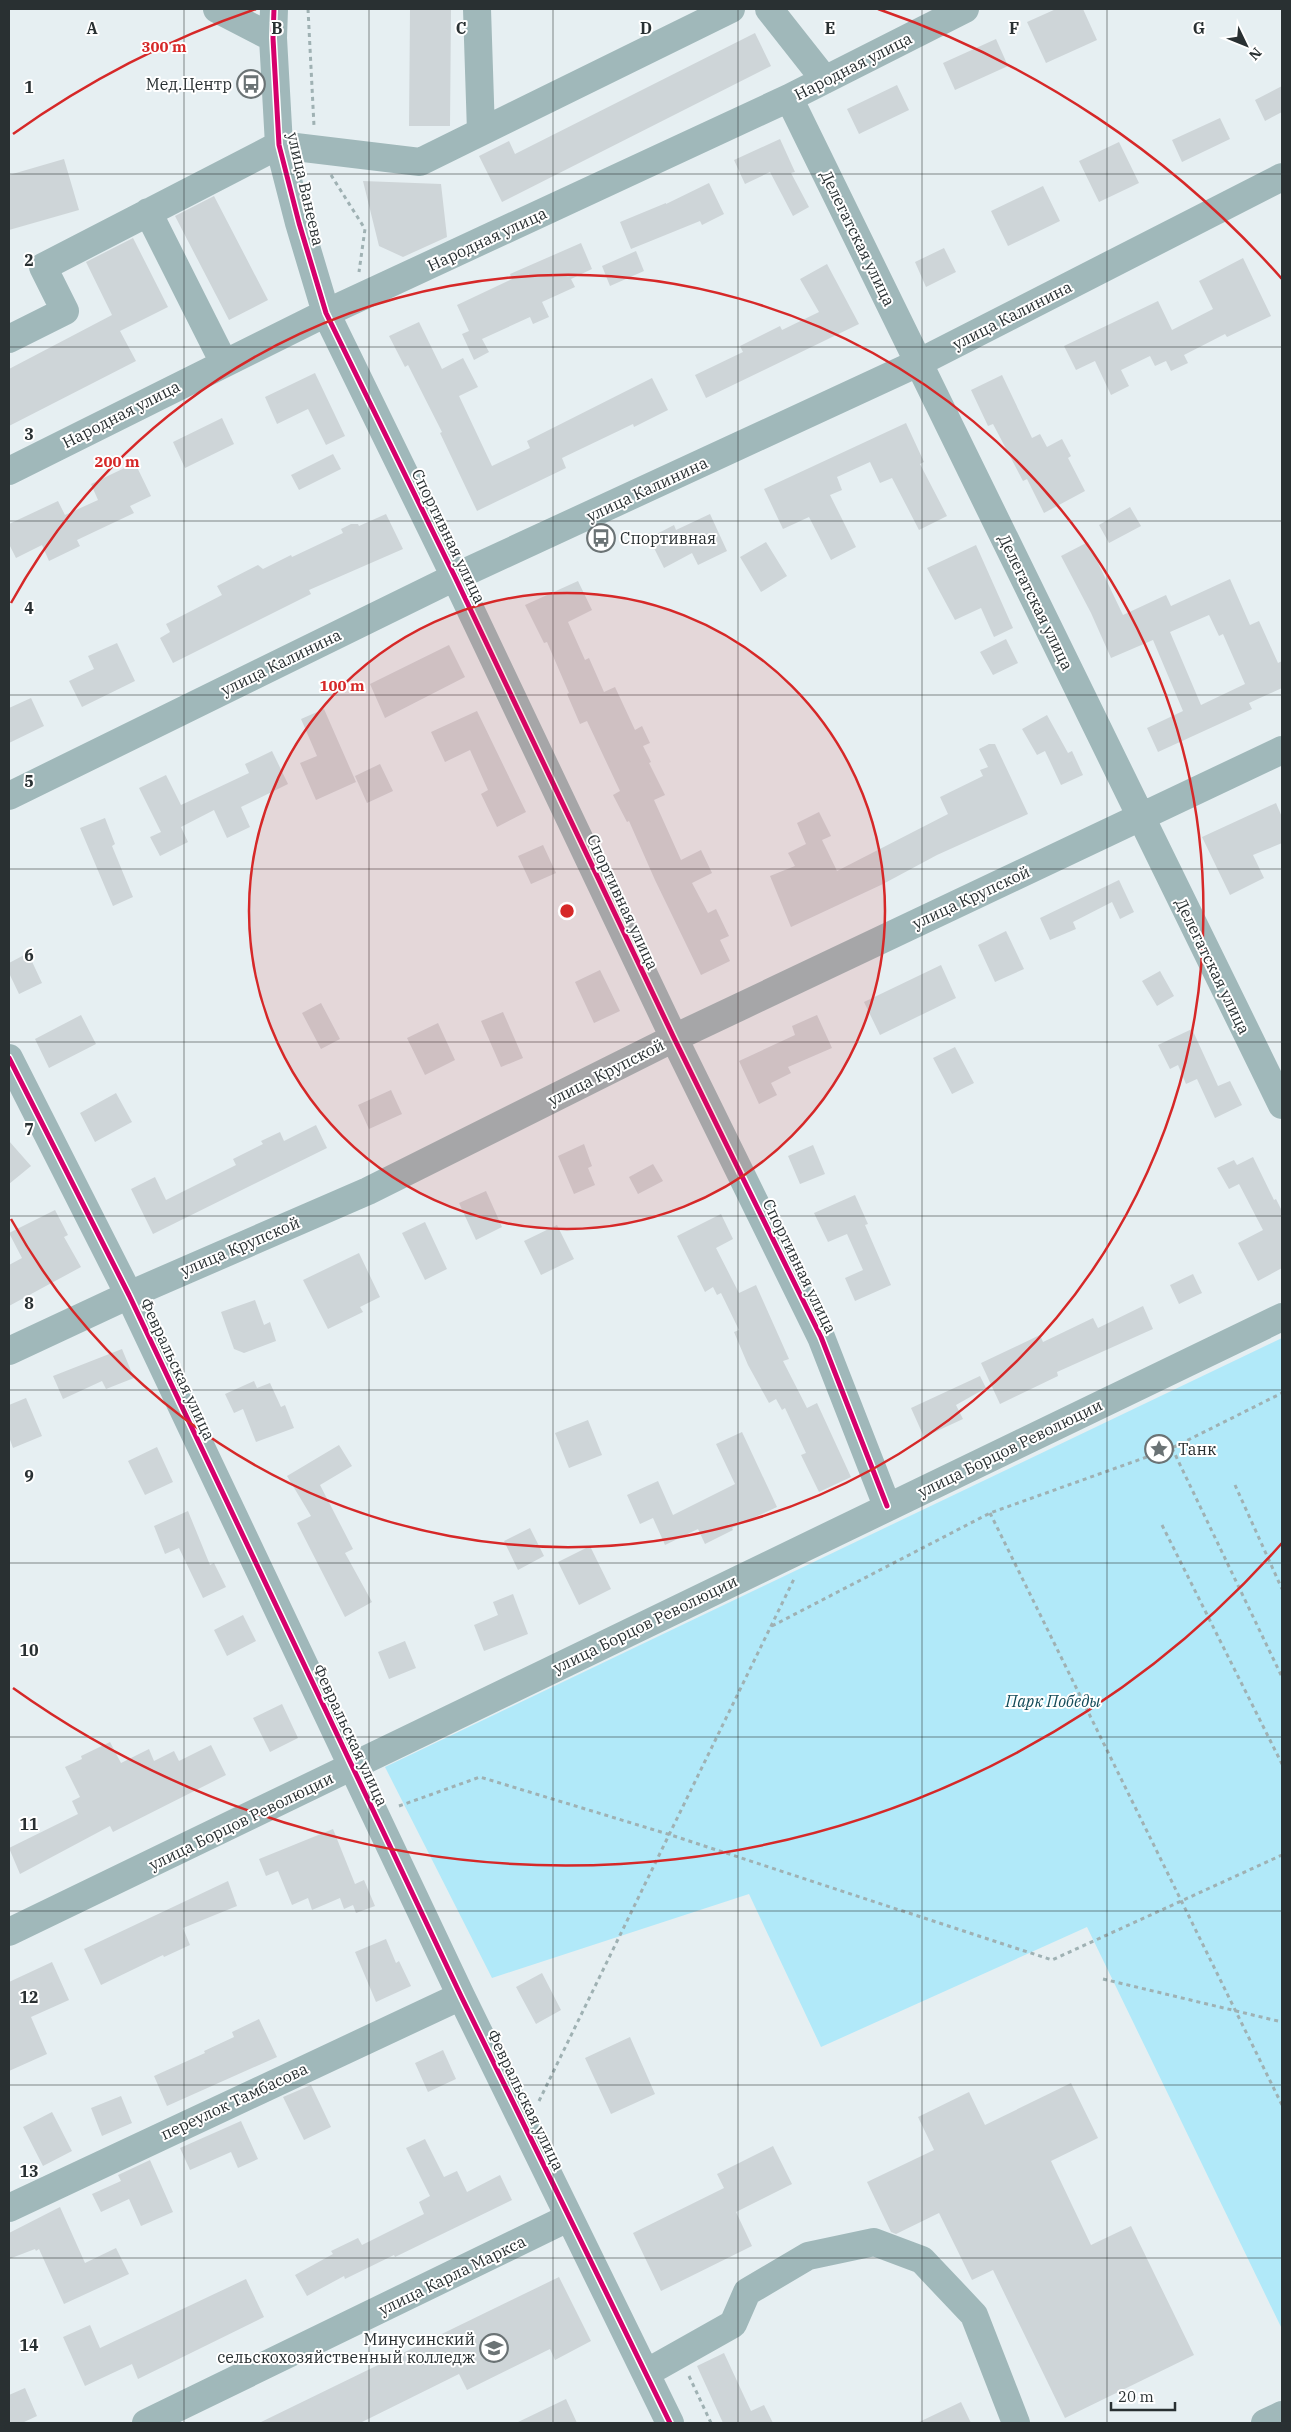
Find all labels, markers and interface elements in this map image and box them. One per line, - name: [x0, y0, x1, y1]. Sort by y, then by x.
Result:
- text: A: [86, 18, 98, 38]
- text: B: [271, 18, 283, 38]
- text: C: [456, 18, 466, 38]
- text: D: [640, 18, 652, 38]
- text: E: [825, 18, 835, 38]
- text: F: [1009, 18, 1019, 38]
- text: G: [1193, 18, 1205, 38]
- north arrow: [1221, 20, 1271, 70]
- street label: Народная улица: [791, 28, 915, 104]
- text: 300 m: [141, 37, 187, 56]
- text: N: [1245, 44, 1266, 64]
- bus stop icon: Мед.Центр: [236, 69, 266, 99]
- place label: Мед.Центр: [146, 74, 232, 94]
- text: 1: [24, 77, 34, 97]
- street label: улица Ванеева: [283, 130, 329, 248]
- street label: Делегатская улица: [816, 167, 900, 310]
- street label: Народная улица: [424, 202, 550, 275]
- text: 2: [24, 250, 34, 270]
- street label: улица Калинина: [949, 276, 1075, 354]
- street label: Народная улица: [59, 376, 183, 452]
- text: 3: [24, 424, 34, 444]
- text: 200 m: [94, 452, 140, 471]
- street label: улица Калинина: [583, 452, 711, 526]
- street label: Спортивная улица: [408, 465, 490, 607]
- bus stop icon: Спортивная: [586, 523, 616, 553]
- place label: Спортивная: [620, 528, 716, 548]
- street label: Делегатская улица: [994, 531, 1078, 674]
- text: 4: [24, 598, 34, 618]
- street label: улица Калинина: [218, 624, 345, 700]
- text: 100 m: [319, 676, 365, 695]
- text: 5: [24, 771, 34, 791]
- street label: Спортивная улица: [583, 831, 663, 973]
- street label: улица Крупской: [909, 861, 1033, 933]
- street label: Делегатская улица: [1171, 895, 1255, 1038]
- centre of rings: [558, 902, 576, 920]
- text: 6: [24, 945, 34, 965]
- street label: улица Крупской: [545, 1034, 667, 1110]
- text: 7: [24, 1119, 34, 1139]
- street label: Спортивная улица: [759, 1195, 841, 1337]
- street label: улица Крупской: [177, 1212, 303, 1280]
- text: 8: [24, 1293, 34, 1313]
- street label: Февральская улица: [136, 1295, 220, 1444]
- street label: улица Борцов Революции: [914, 1395, 1106, 1501]
- place icon: Танк: [1144, 1434, 1174, 1464]
- place label: Танк: [1178, 1439, 1217, 1459]
- text: 9: [24, 1466, 34, 1486]
- street label: улица Борцов Революции: [549, 1571, 741, 1677]
- text: 10: [19, 1640, 39, 1660]
- street label: Февральская улица: [309, 1661, 393, 1810]
- park label: Парк Победы: [1005, 1691, 1101, 1711]
- street label: улица Борцов Революции: [145, 1768, 337, 1874]
- text: 11: [19, 1814, 39, 1834]
- text: 12: [19, 1987, 39, 2007]
- street label: Февральская улица: [483, 2026, 569, 2174]
- street label: переулок Тамбасова: [157, 2058, 311, 2144]
- text: 13: [19, 2161, 39, 2181]
- street label: улица Карла Маркса: [375, 2231, 529, 2319]
- place label: Минусинский сельскохозяйственный колледж: [217, 2329, 475, 2367]
- school or university icon: Минусинский сельскохозяйственный колледж: [479, 2333, 509, 2363]
- text: 14: [19, 2335, 39, 2355]
- scale bar: [1111, 2380, 1175, 2412]
- text: 20 m: [1118, 2387, 1154, 2406]

